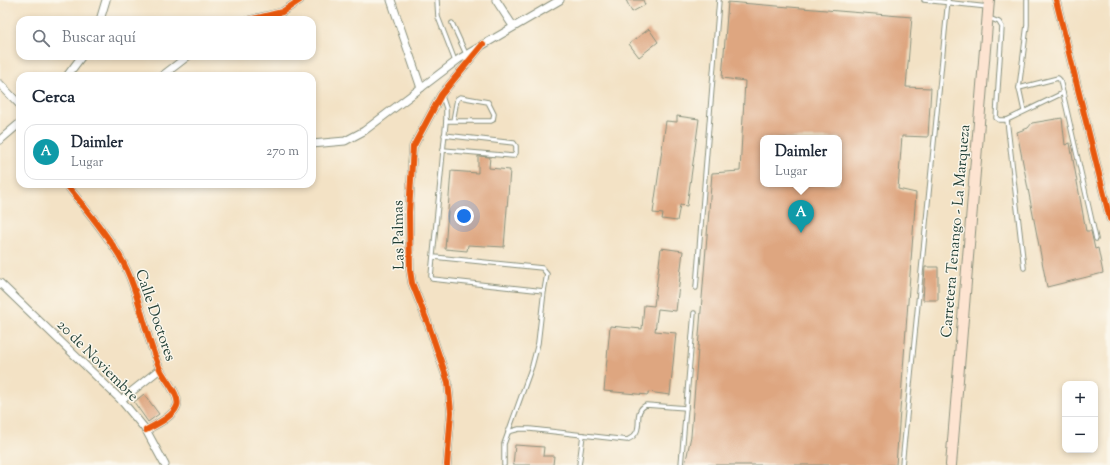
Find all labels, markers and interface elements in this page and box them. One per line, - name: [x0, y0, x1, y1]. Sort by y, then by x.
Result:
- search box: [16, 16, 316, 60]
- icon: search: [30, 27, 52, 49]
- text: Buscar aquí: [62, 28, 136, 49]
- text: Cerca: [32, 86, 75, 110]
- street label: Carretera Tenango - La Marqueza: [937, 124, 976, 339]
- text: Daimler: [71, 133, 123, 154]
- popup: [760, 135, 842, 187]
- text: Daimler: [775, 142, 827, 163]
- text: A: [41, 143, 51, 161]
- text: 270 m: [266, 143, 299, 161]
- text: Lugar: [71, 154, 103, 172]
- text: Lugar: [775, 163, 807, 181]
- street label: Las Palmas: [388, 200, 411, 270]
- pin: A: [788, 200, 814, 233]
- your location: [454, 206, 474, 226]
- street label: Calle Doctores: [129, 267, 180, 364]
- street label: 20 de Noviembre: [51, 315, 143, 407]
- map controls: [1062, 381, 1098, 453]
- button: +: [1062, 381, 1098, 417]
- button: −: [1062, 417, 1098, 453]

